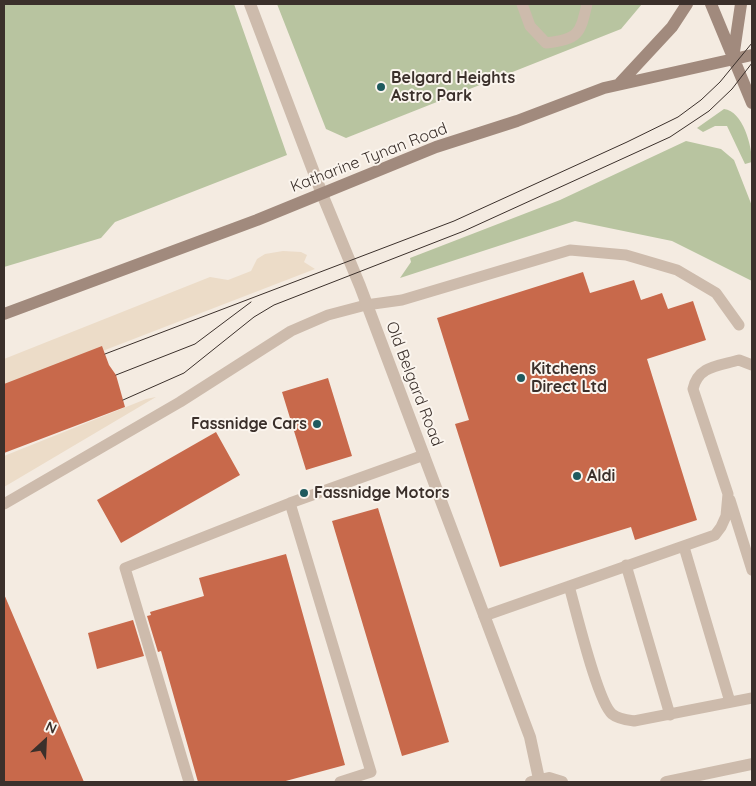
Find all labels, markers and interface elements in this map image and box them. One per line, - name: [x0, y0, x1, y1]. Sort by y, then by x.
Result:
- place label: Belgard Heights Astro Park: [391, 68, 515, 106]
- marker: Belgard Heights Astro Park: [375, 81, 387, 93]
- street label: Katharine Tynan Road: [288, 119, 450, 197]
- street label: Old Belgard Road: [381, 319, 447, 449]
- place label: Kitchens Direct Ltd: [531, 359, 607, 397]
- marker: Kitchens Direct Ltd: [515, 372, 527, 384]
- place label: Fassnidge Cars: [191, 414, 307, 434]
- marker: Fassnidge Cars: [311, 418, 323, 430]
- place label: Aldi: [587, 466, 615, 486]
- marker: Aldi: [571, 470, 583, 482]
- place label: Fassnidge Motors: [314, 483, 450, 503]
- marker: Fassnidge Motors: [298, 487, 310, 499]
- north arrow: [20, 716, 70, 766]
- text: N: [43, 717, 60, 738]

